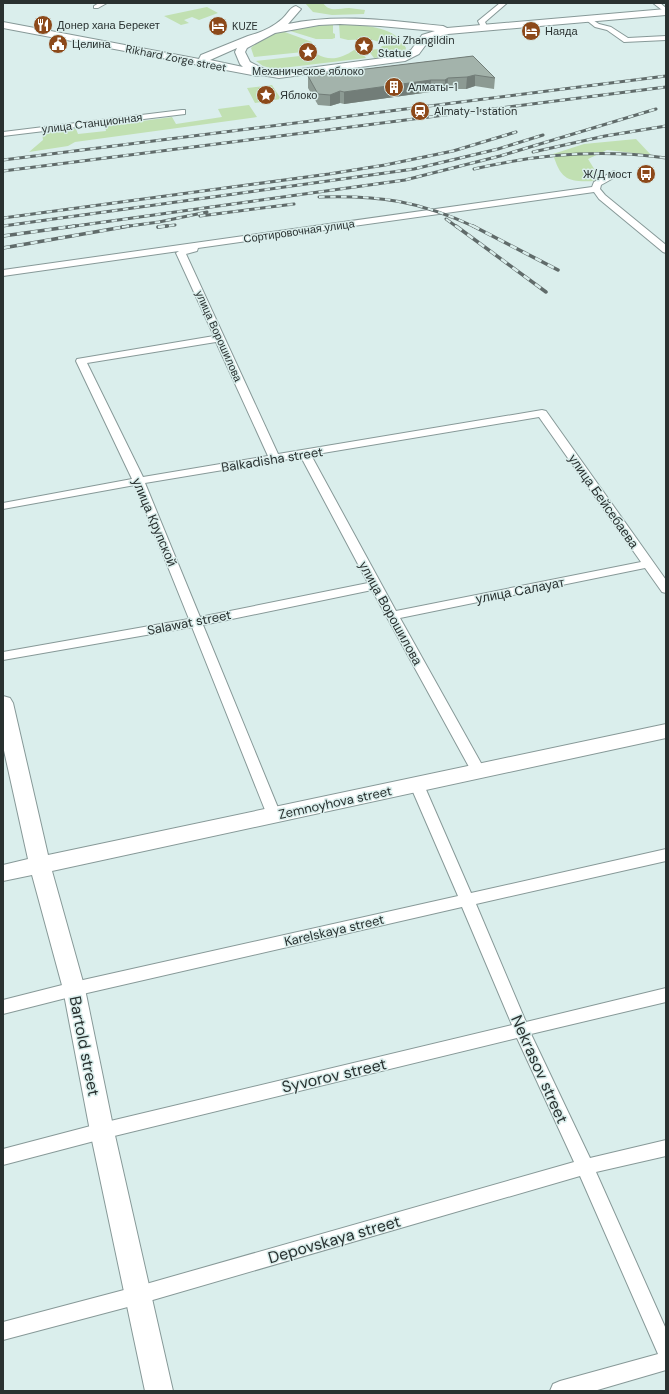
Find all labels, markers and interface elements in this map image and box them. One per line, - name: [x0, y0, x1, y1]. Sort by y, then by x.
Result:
- restaurant icon: Донер хана Берекет: [32, 14, 54, 36]
- hotel icon: KUZE: [207, 15, 229, 37]
- place label: Донер хана Берекет: [57, 18, 160, 32]
- place label: KUZE: [232, 19, 258, 33]
- hotel icon: Наяда: [520, 20, 542, 42]
- place label: Наяда: [545, 24, 578, 38]
- public building icon: Целина: [47, 33, 69, 55]
- place label: Alibi Zhangildin Statue: [378, 33, 455, 60]
- place icon: Alibi Zhangildin Statue: [353, 35, 375, 57]
- place label: Целина: [72, 37, 112, 51]
- street label: Rikhard Zorge street: [124, 41, 228, 75]
- place icon: Механическое яблоко: [297, 41, 319, 63]
- place label: Механическое яблоко: [252, 64, 364, 78]
- building icon: Алматы-1: [383, 76, 405, 98]
- place label: Алматы-1: [408, 80, 458, 94]
- place icon: Яблоко: [255, 84, 277, 106]
- place label: Яблоко: [280, 88, 317, 102]
- station icon: Almaty-1 station: [409, 100, 431, 122]
- place label: Almaty-1 station: [434, 104, 517, 118]
- street label: улица Станционная: [41, 110, 143, 136]
- bus stop icon: Ж/Д мост: [635, 163, 657, 185]
- place label: Ж/Д мост: [583, 167, 632, 181]
- street label: Сортировочная улица: [243, 216, 356, 246]
- street label: улица Ворошилова: [193, 288, 246, 385]
- street label: Balkadisha street: [220, 443, 324, 476]
- street label: улица Бейсебаева: [565, 451, 643, 552]
- street label: улица Крупской: [128, 476, 181, 569]
- street label: улица Ворошилова: [355, 558, 427, 669]
- street label: улица Салауат: [474, 574, 566, 607]
- street label: Salawat street: [146, 606, 232, 639]
- street label: Zemnoyhova street: [277, 782, 393, 823]
- street label: Karelskaya street: [282, 911, 386, 950]
- street label: Bartold street: [65, 994, 104, 1098]
- street label: Nekrasov street: [506, 1012, 573, 1127]
- street label: Syvorov street: [280, 1053, 389, 1098]
- street label: Depovskaya street: [265, 1211, 403, 1268]

